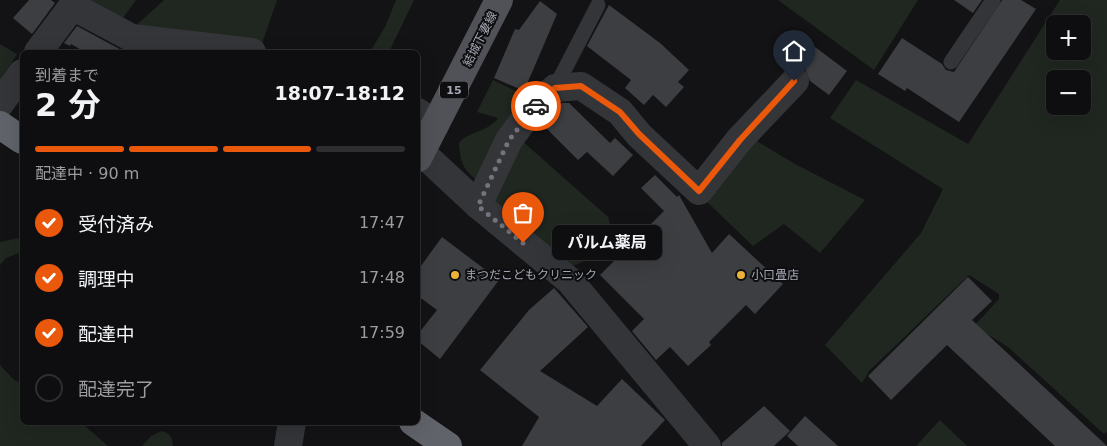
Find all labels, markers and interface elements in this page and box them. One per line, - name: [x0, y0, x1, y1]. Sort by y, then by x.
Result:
- street label: 結城下妻線: [460, 9, 500, 69]
- map controls: [1046, 15, 1091, 115]
- button: +: [1046, 15, 1091, 60]
- pin: [773, 30, 815, 81]
- icon: home: [780, 37, 808, 65]
- text: 到着まで: [35, 66, 99, 85]
- button: −: [1046, 70, 1091, 115]
- courier: [511, 81, 561, 131]
- text: 18:07–18:12: [275, 82, 405, 104]
- road number: 15: [440, 82, 468, 98]
- text: 2 分: [35, 86, 100, 124]
- icon: car: [522, 92, 550, 120]
- text: 配達中 · 90 m: [35, 164, 139, 183]
- pin: [502, 192, 544, 243]
- icon: bag: [509, 199, 537, 227]
- icon: check: [35, 209, 63, 237]
- text: 受付済み: [78, 213, 154, 235]
- text: 17:47: [359, 213, 405, 232]
- callout: パルム薬局: [553, 226, 663, 260]
- text: パルム薬局: [567, 233, 647, 252]
- icon: check: [35, 264, 63, 292]
- text: 調理中: [78, 268, 135, 290]
- text: 17:48: [359, 268, 405, 287]
- place label: まつだこどもクリニック: [465, 268, 597, 282]
- place label: 小口畳店: [751, 268, 799, 282]
- marker: まつだこどもクリニック: [449, 269, 461, 281]
- marker: 小口畳店: [735, 269, 747, 281]
- icon: check: [35, 319, 63, 347]
- text: 配達中: [78, 323, 135, 345]
- text: 17:59: [359, 323, 405, 342]
- text: 配達完了: [78, 378, 154, 400]

